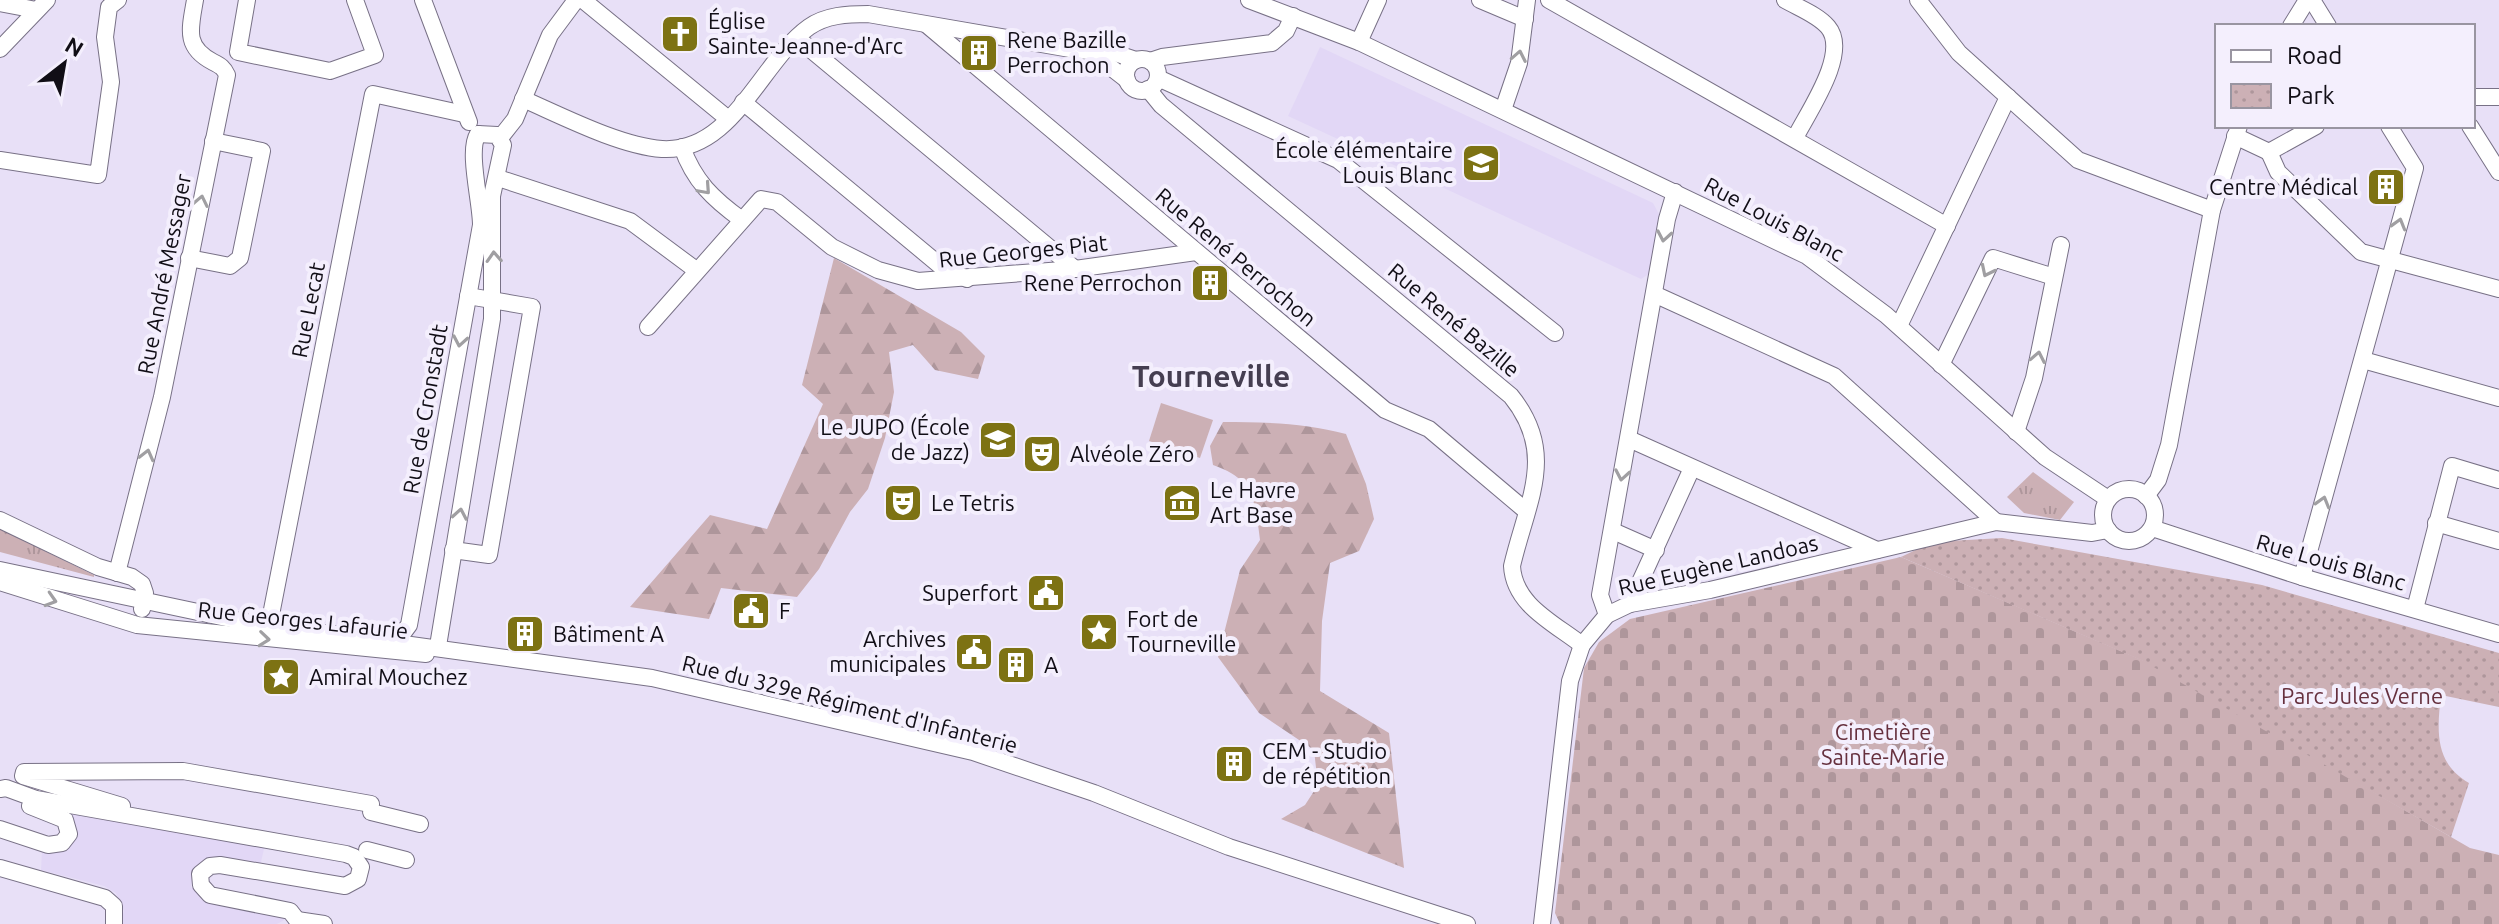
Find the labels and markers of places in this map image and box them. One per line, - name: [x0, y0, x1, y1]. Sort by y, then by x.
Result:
- place label: Église Sainte-Jeanne-d'Arc: [708, 7, 903, 58]
- church icon: Église Sainte-Jeanne-d'Arc: [659, 13, 701, 55]
- place label: Rene Bazille Perrochon: [1007, 27, 1127, 77]
- building icon: Rene Bazille Perrochon: [958, 32, 1000, 74]
- place label: École élémentaire Louis Blanc: [1275, 136, 1453, 187]
- school or university icon: École élémentaire Louis Blanc: [1460, 142, 1502, 184]
- building icon: Centre Médical: [2365, 166, 2407, 208]
- place label: Centre Médical: [2209, 174, 2358, 199]
- building icon: Rene Perrochon: [1189, 262, 1231, 304]
- place label: Rene Perrochon: [1024, 270, 1182, 295]
- place label: Le JUPO (École de Jazz): [820, 413, 970, 465]
- school or university icon: Le JUPO (École de Jazz): [977, 419, 1019, 461]
- theatre icon: Alvéole Zéro: [1021, 433, 1063, 475]
- place label: Alvéole Zéro: [1070, 441, 1194, 466]
- place label: Le Havre Art Base: [1210, 477, 1296, 527]
- theatre icon: Le Tetris: [882, 482, 924, 524]
- museum icon: Le Havre Art Base: [1161, 482, 1203, 524]
- place label: Le Tetris: [931, 490, 1015, 515]
- public building icon: Superfort: [1025, 572, 1067, 614]
- place label: Superfort: [922, 580, 1018, 605]
- public building icon: F: [730, 590, 772, 632]
- place label: F: [779, 598, 791, 623]
- place label: Fort de Tourneville: [1127, 606, 1236, 656]
- place icon: Fort de Tourneville: [1078, 611, 1120, 653]
- building icon: Bâtiment A: [504, 613, 546, 655]
- place label: Bâtiment A: [553, 621, 665, 646]
- place label: Archives municipales: [829, 626, 946, 676]
- public building icon: Archives municipales: [953, 631, 995, 673]
- building icon: A: [995, 644, 1037, 686]
- place label: A: [1044, 652, 1059, 677]
- place icon: Amiral Mouchez: [260, 656, 302, 698]
- place label: Amiral Mouchez: [309, 664, 468, 689]
- place label: CEM - Studio de répétition: [1262, 738, 1391, 788]
- building icon: CEM - Studio de répétition: [1213, 743, 1255, 785]

